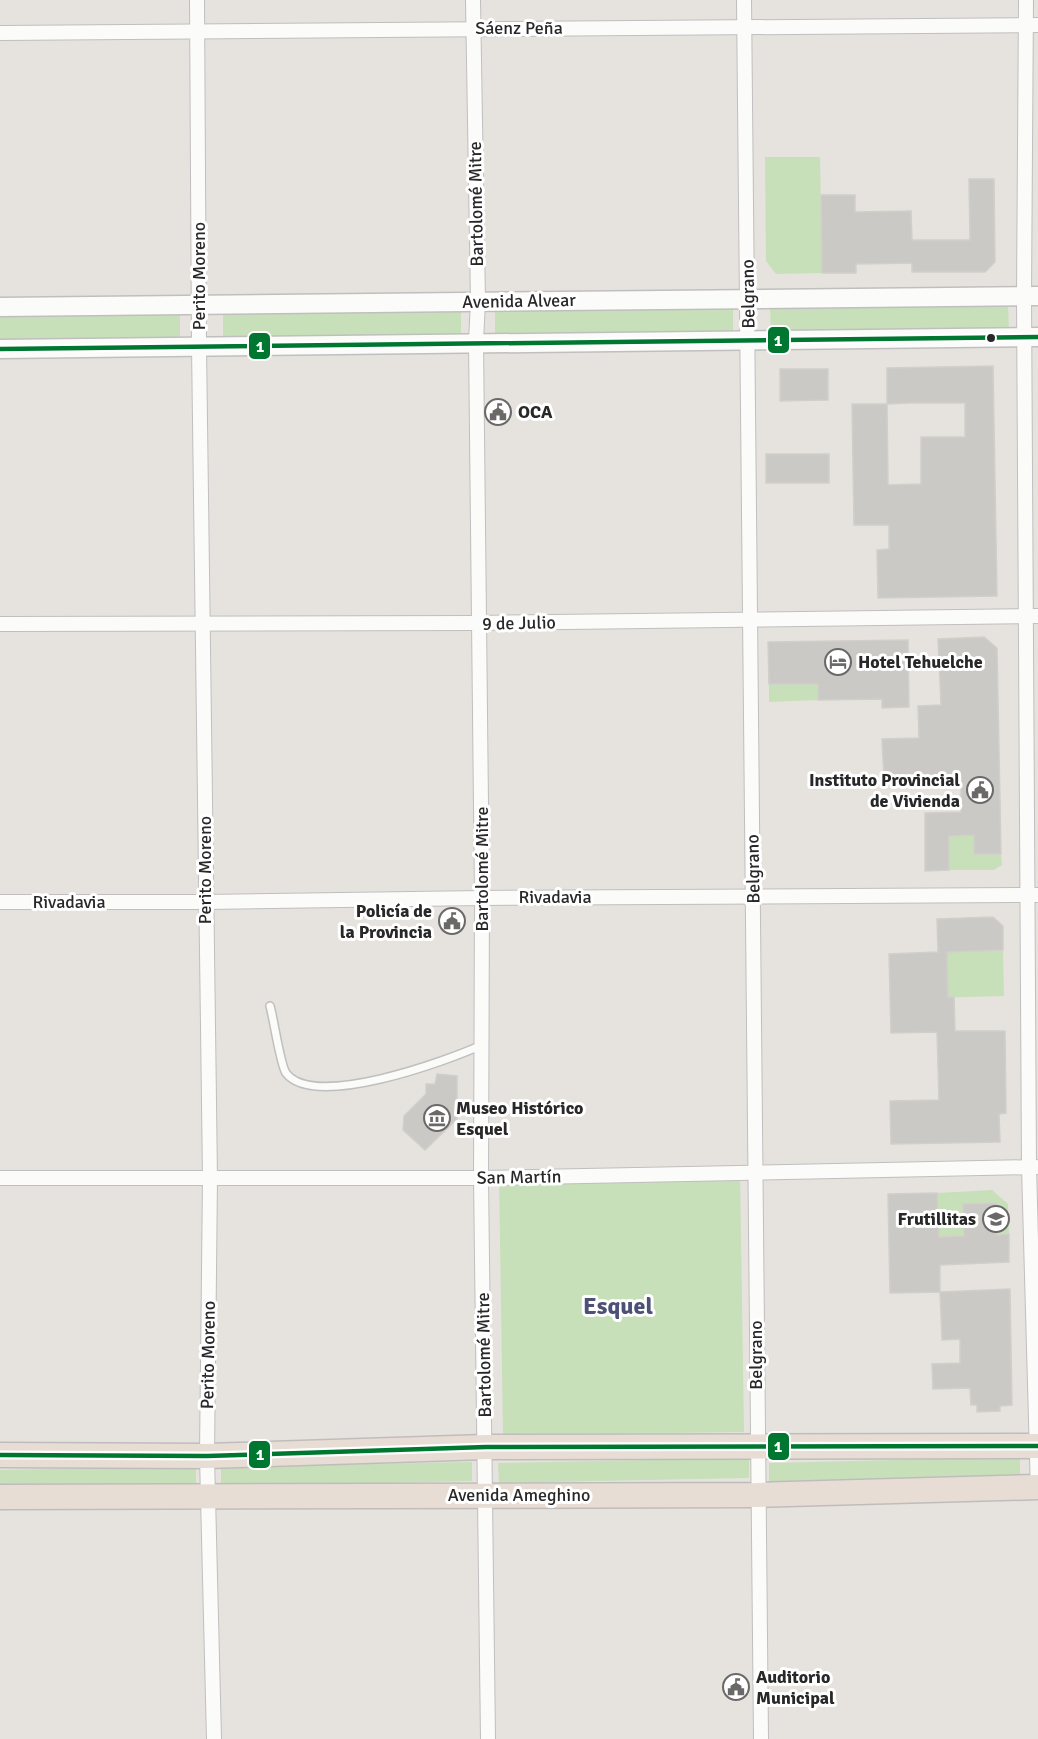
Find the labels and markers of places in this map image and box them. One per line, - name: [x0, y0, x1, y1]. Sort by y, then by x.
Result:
- unlabelled marker: [985, 332, 997, 344]
- public building icon: OCA: [483, 397, 513, 427]
- place label: OCA: [518, 401, 553, 423]
- hotel icon: Hotel Tehuelche: [823, 647, 853, 677]
- place label: Hotel Tehuelche: [858, 651, 983, 673]
- place label: Instituto Provincial de Vivienda: [809, 769, 960, 812]
- public building icon: Instituto Provincial de Vivienda: [965, 775, 995, 805]
- place label: Policía de la Provincia: [340, 900, 432, 943]
- public building icon: Policía de la Provincia: [437, 906, 467, 936]
- place label: Museo Histórico Esquel: [456, 1097, 584, 1140]
- museum icon: Museo Histórico Esquel: [422, 1103, 452, 1133]
- school or university icon: Frutillitas: [981, 1204, 1011, 1234]
- place label: Frutillitas: [898, 1208, 976, 1230]
- place label: Auditorio Municipal: [756, 1666, 835, 1709]
- public building icon: Auditorio Municipal: [721, 1672, 751, 1702]

